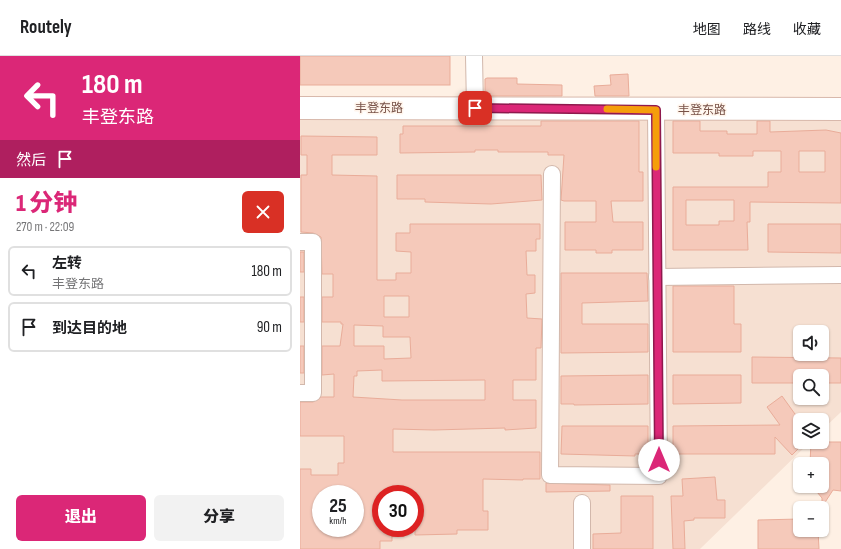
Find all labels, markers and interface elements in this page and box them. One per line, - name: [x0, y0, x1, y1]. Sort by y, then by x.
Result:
- text: Routely: [20, 16, 72, 39]
- text: 地图: [693, 21, 721, 38]
- text: 路线: [743, 21, 771, 38]
- text: 收藏: [793, 21, 821, 38]
- text: 180 m: [82, 68, 142, 101]
- icon: left: [16, 72, 68, 124]
- pin: [458, 91, 492, 125]
- icon: arrive: [464, 97, 486, 119]
- street label: 丰登东路: [355, 101, 403, 116]
- street label: 丰登东路: [678, 103, 726, 118]
- text: 丰登东路: [82, 107, 154, 128]
- icon: arrive: [54, 148, 76, 170]
- text: 然后: [16, 151, 46, 170]
- text: 1 分钟: [16, 189, 78, 218]
- button: close: [242, 191, 284, 233]
- text: 270 m · 22:09: [16, 219, 74, 235]
- text: 左转: [52, 254, 82, 273]
- icon: left: [18, 260, 40, 282]
- text: 180 m: [251, 262, 282, 281]
- text: 丰登东路: [52, 276, 104, 292]
- icon: arrive: [18, 316, 40, 338]
- text: 90 m: [257, 318, 282, 337]
- text: 到达目的地: [52, 319, 127, 338]
- map controls: [793, 325, 829, 537]
- button: sound: [793, 325, 829, 361]
- button: search: [793, 369, 829, 405]
- button: layers: [793, 413, 829, 449]
- position arrow: [638, 439, 680, 481]
- button: +: [793, 457, 829, 493]
- speed limit sign: 30: [372, 485, 424, 537]
- text: 25: [329, 494, 347, 518]
- button: 退出: [16, 495, 146, 541]
- button: 分享: [154, 495, 284, 541]
- button: −: [793, 501, 829, 537]
- text: km/h: [329, 515, 347, 527]

